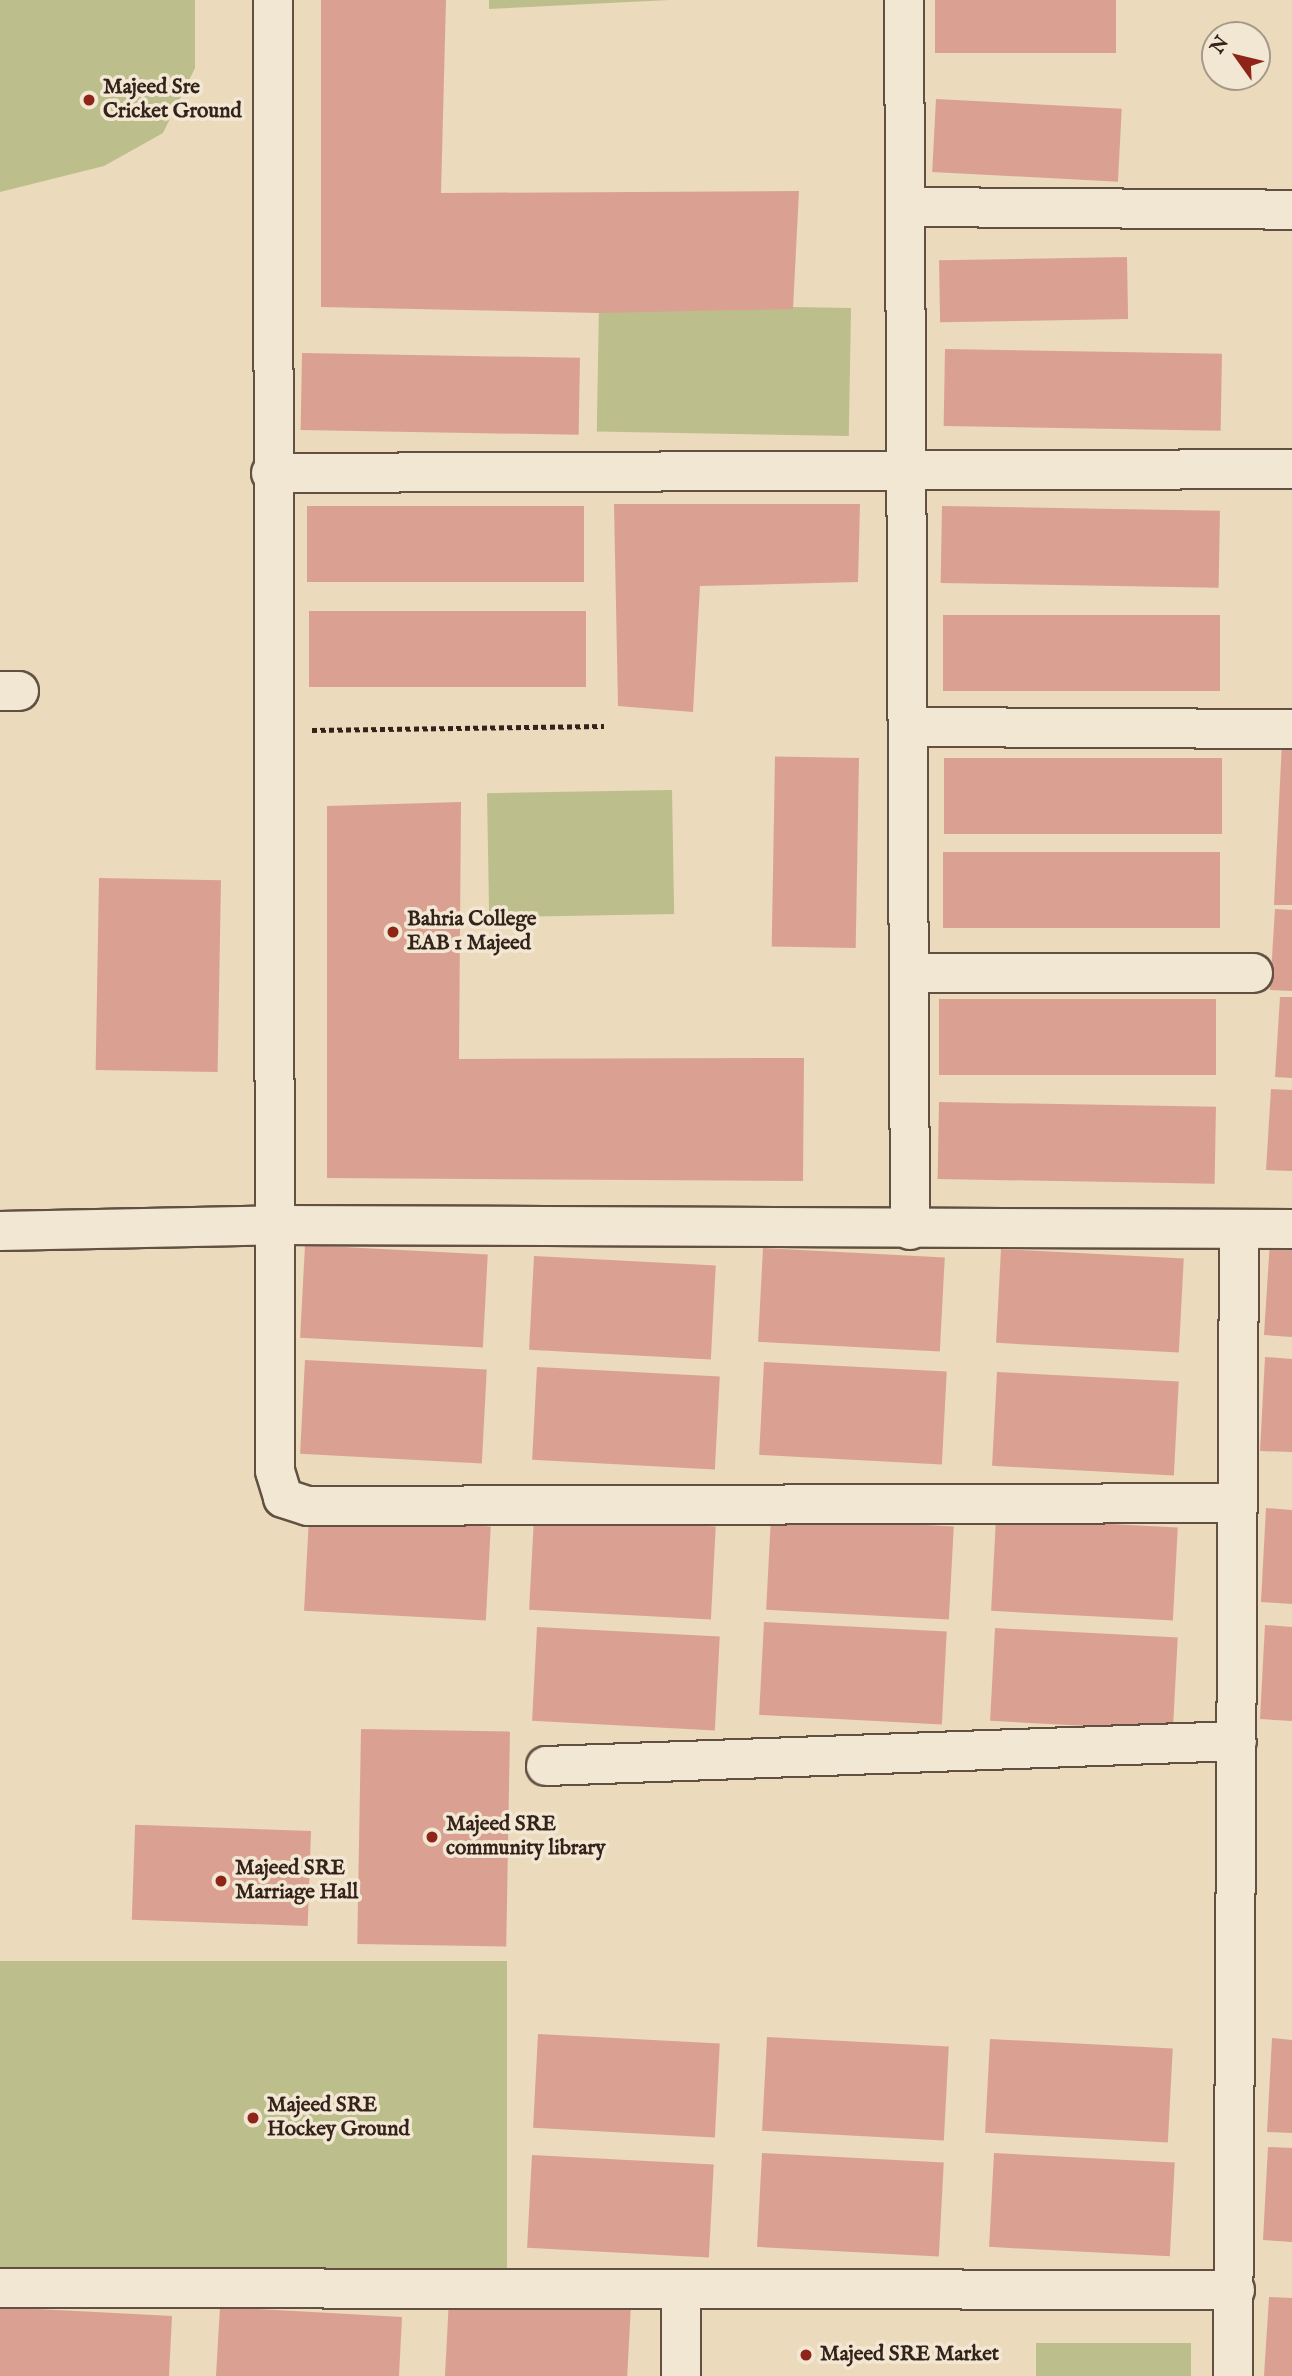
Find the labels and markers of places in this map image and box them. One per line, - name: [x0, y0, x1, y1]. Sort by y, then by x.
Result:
- place label: Majeed Sre Cricket Ground: [103, 75, 242, 125]
- marker: Majeed Sre Cricket Ground: [81, 92, 97, 108]
- place label: Bahria College EAB 1 Majeed: [407, 907, 536, 957]
- marker: Bahria College EAB 1 Majeed: [385, 924, 401, 940]
- place label: Majeed SRE community library: [446, 1812, 606, 1862]
- marker: Majeed SRE community library: [424, 1829, 440, 1845]
- place label: Majeed SRE Marriage Hall: [235, 1856, 358, 1906]
- marker: Majeed SRE Marriage Hall: [213, 1873, 229, 1889]
- place label: Majeed SRE Hockey Ground: [267, 2093, 410, 2143]
- marker: Majeed SRE Hockey Ground: [245, 2110, 261, 2126]
- place label: Majeed SRE Market: [820, 2342, 999, 2368]
- marker: Majeed SRE Market: [798, 2347, 814, 2363]

